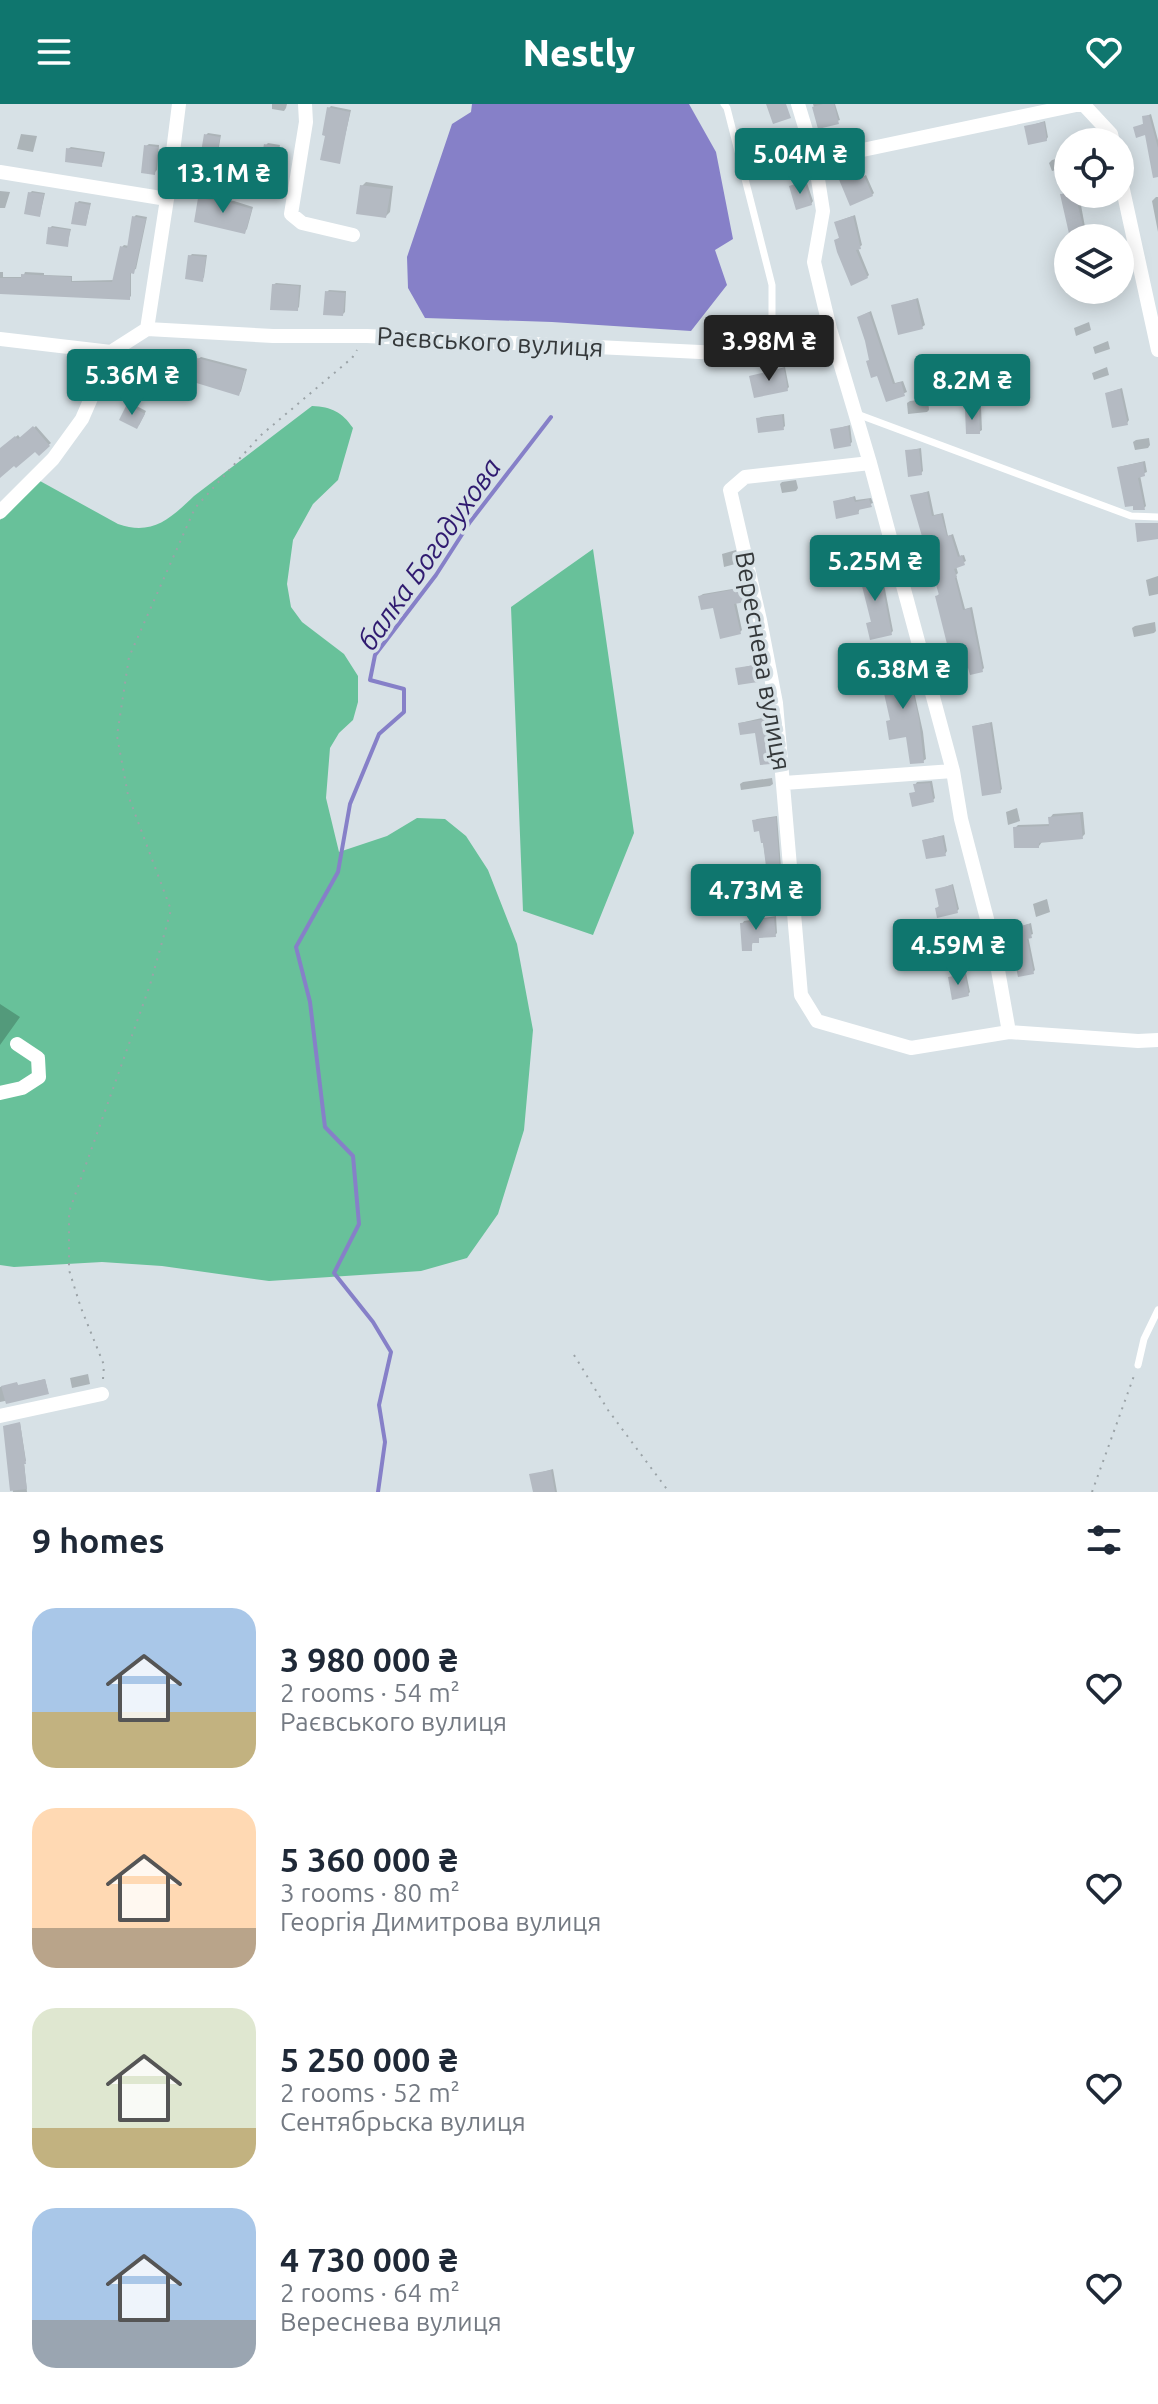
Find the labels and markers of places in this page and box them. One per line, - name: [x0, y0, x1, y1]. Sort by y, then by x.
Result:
- pin: 5.04M ₴: [726, 128, 874, 196]
- pin: 13.1M ₴: [149, 147, 297, 215]
- pin: 3.98M ₴: [695, 315, 843, 383]
- pin: 5.36M ₴: [58, 349, 206, 417]
- pin: 8.2M ₴: [907, 354, 1037, 422]
- pin: 5.25M ₴: [801, 535, 949, 603]
- pin: 6.38M ₴: [829, 643, 977, 711]
- pin: 4.73M ₴: [682, 864, 830, 932]
- pin: 4.59M ₴: [884, 919, 1032, 987]

